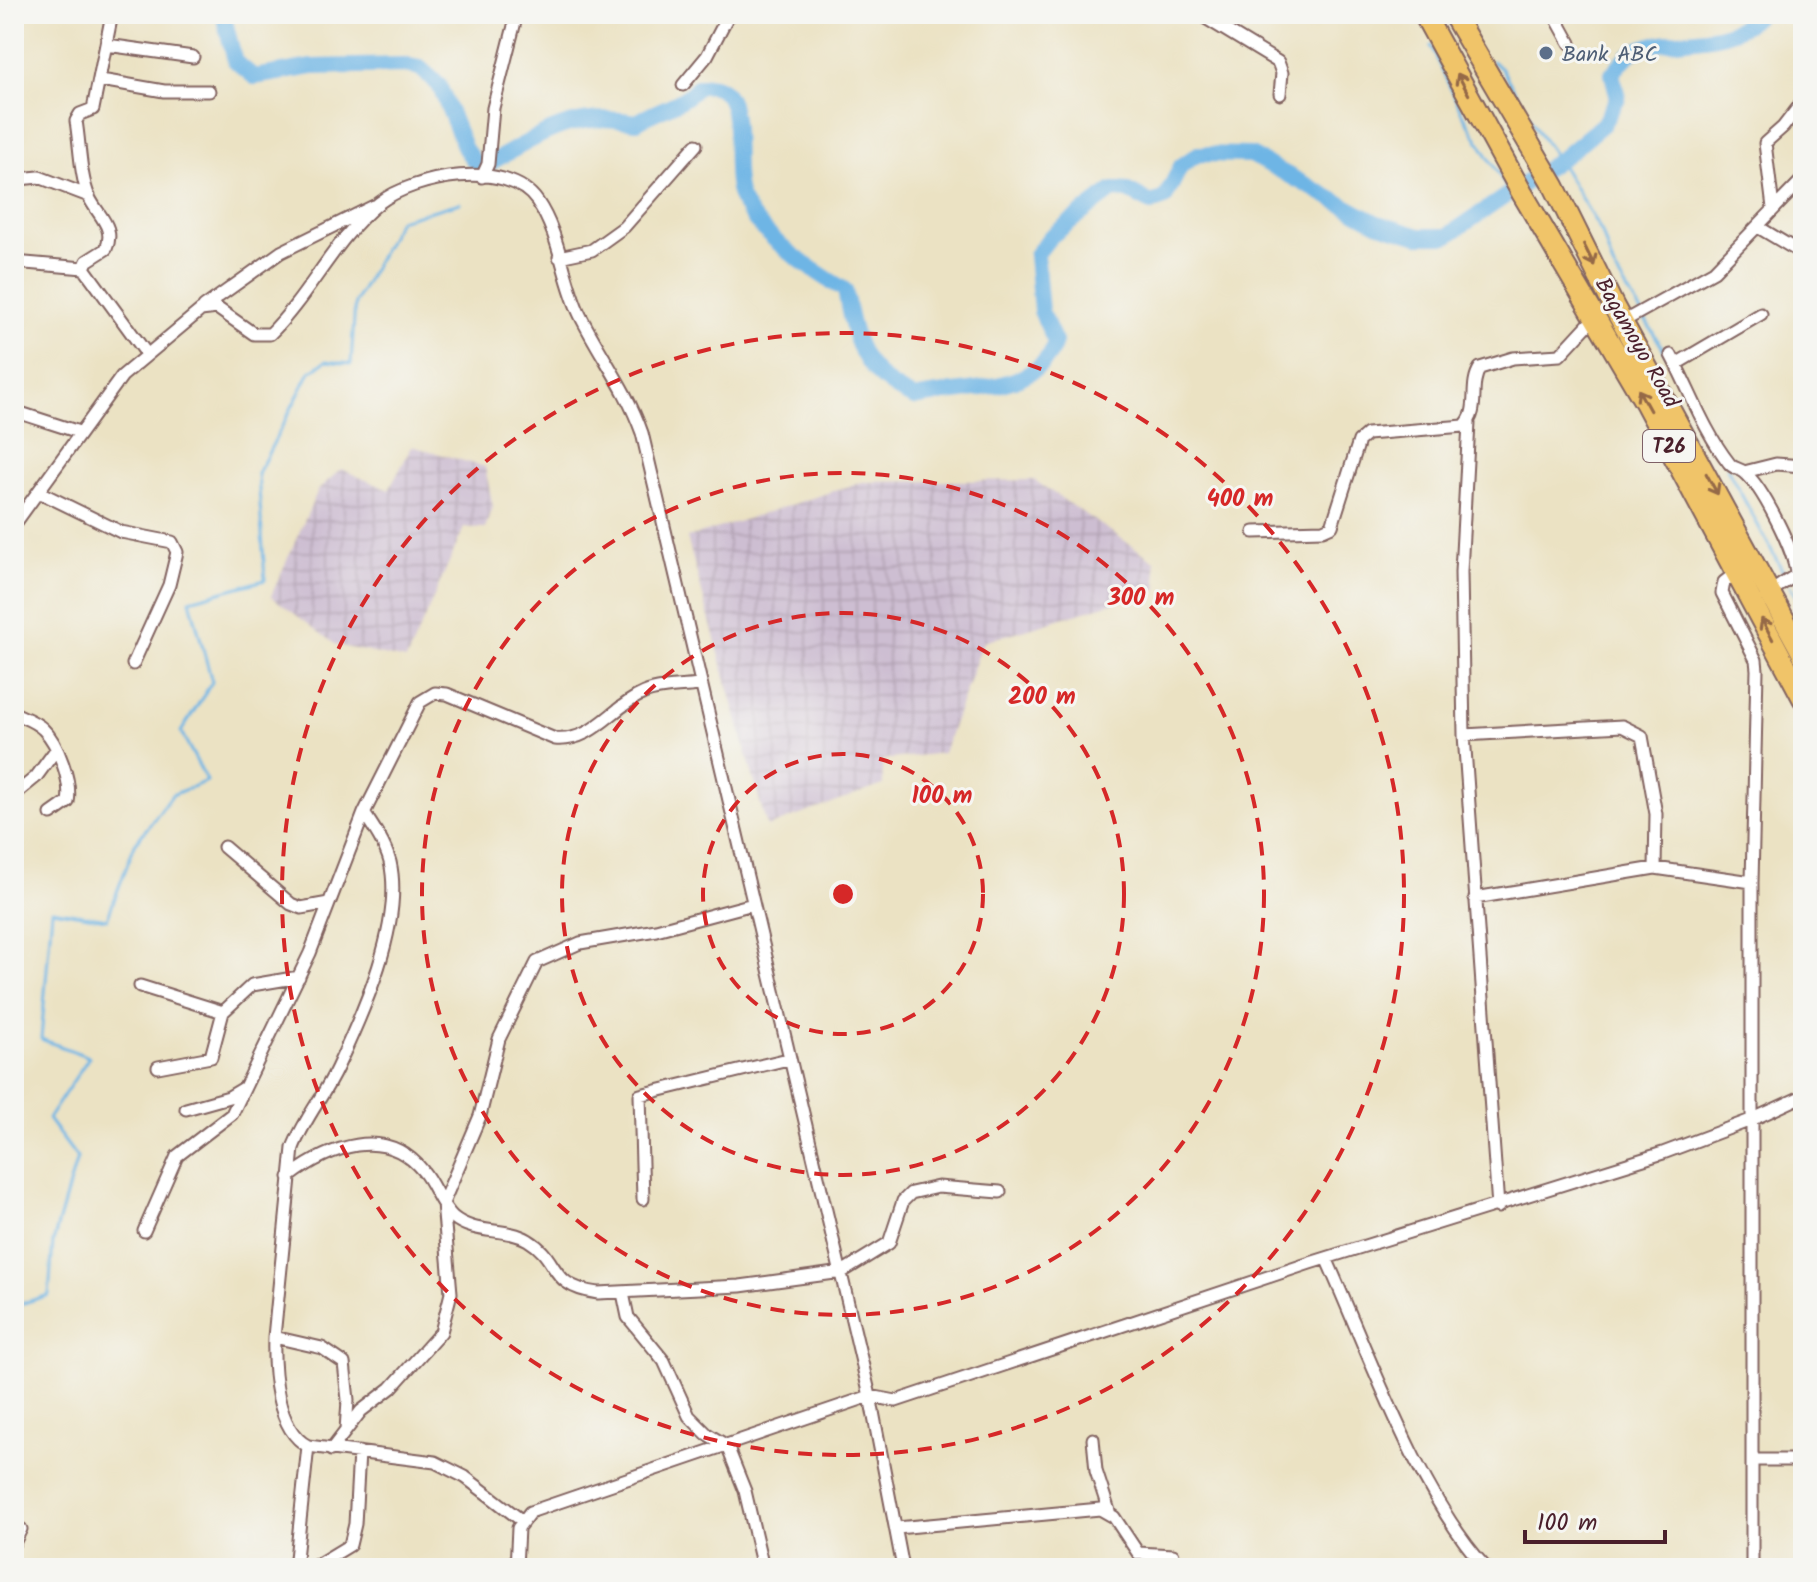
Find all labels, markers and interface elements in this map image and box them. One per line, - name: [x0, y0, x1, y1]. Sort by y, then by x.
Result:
- place label: Bank ABC: [1562, 38, 1658, 73]
- marker: Bank ABC: [1537, 44, 1555, 62]
- one-way arrow: [1454, 73, 1470, 97]
- one-way arrow: [1582, 243, 1597, 267]
- street label: Bagamoyo Road: [1584, 271, 1688, 416]
- one-way arrow: [1635, 389, 1651, 412]
- road number: T26: [1643, 430, 1695, 462]
- one-way arrow: [1705, 472, 1721, 495]
- text: 400 m: [1207, 480, 1273, 519]
- text: 300 m: [1107, 579, 1174, 618]
- one-way arrow: [1758, 617, 1774, 641]
- text: 200 m: [1008, 678, 1076, 717]
- text: 100 m: [912, 777, 972, 816]
- centre of rings: [829, 880, 857, 908]
- scale bar: [1525, 1494, 1665, 1544]
- text: 100 m: [1537, 1504, 1597, 1543]

